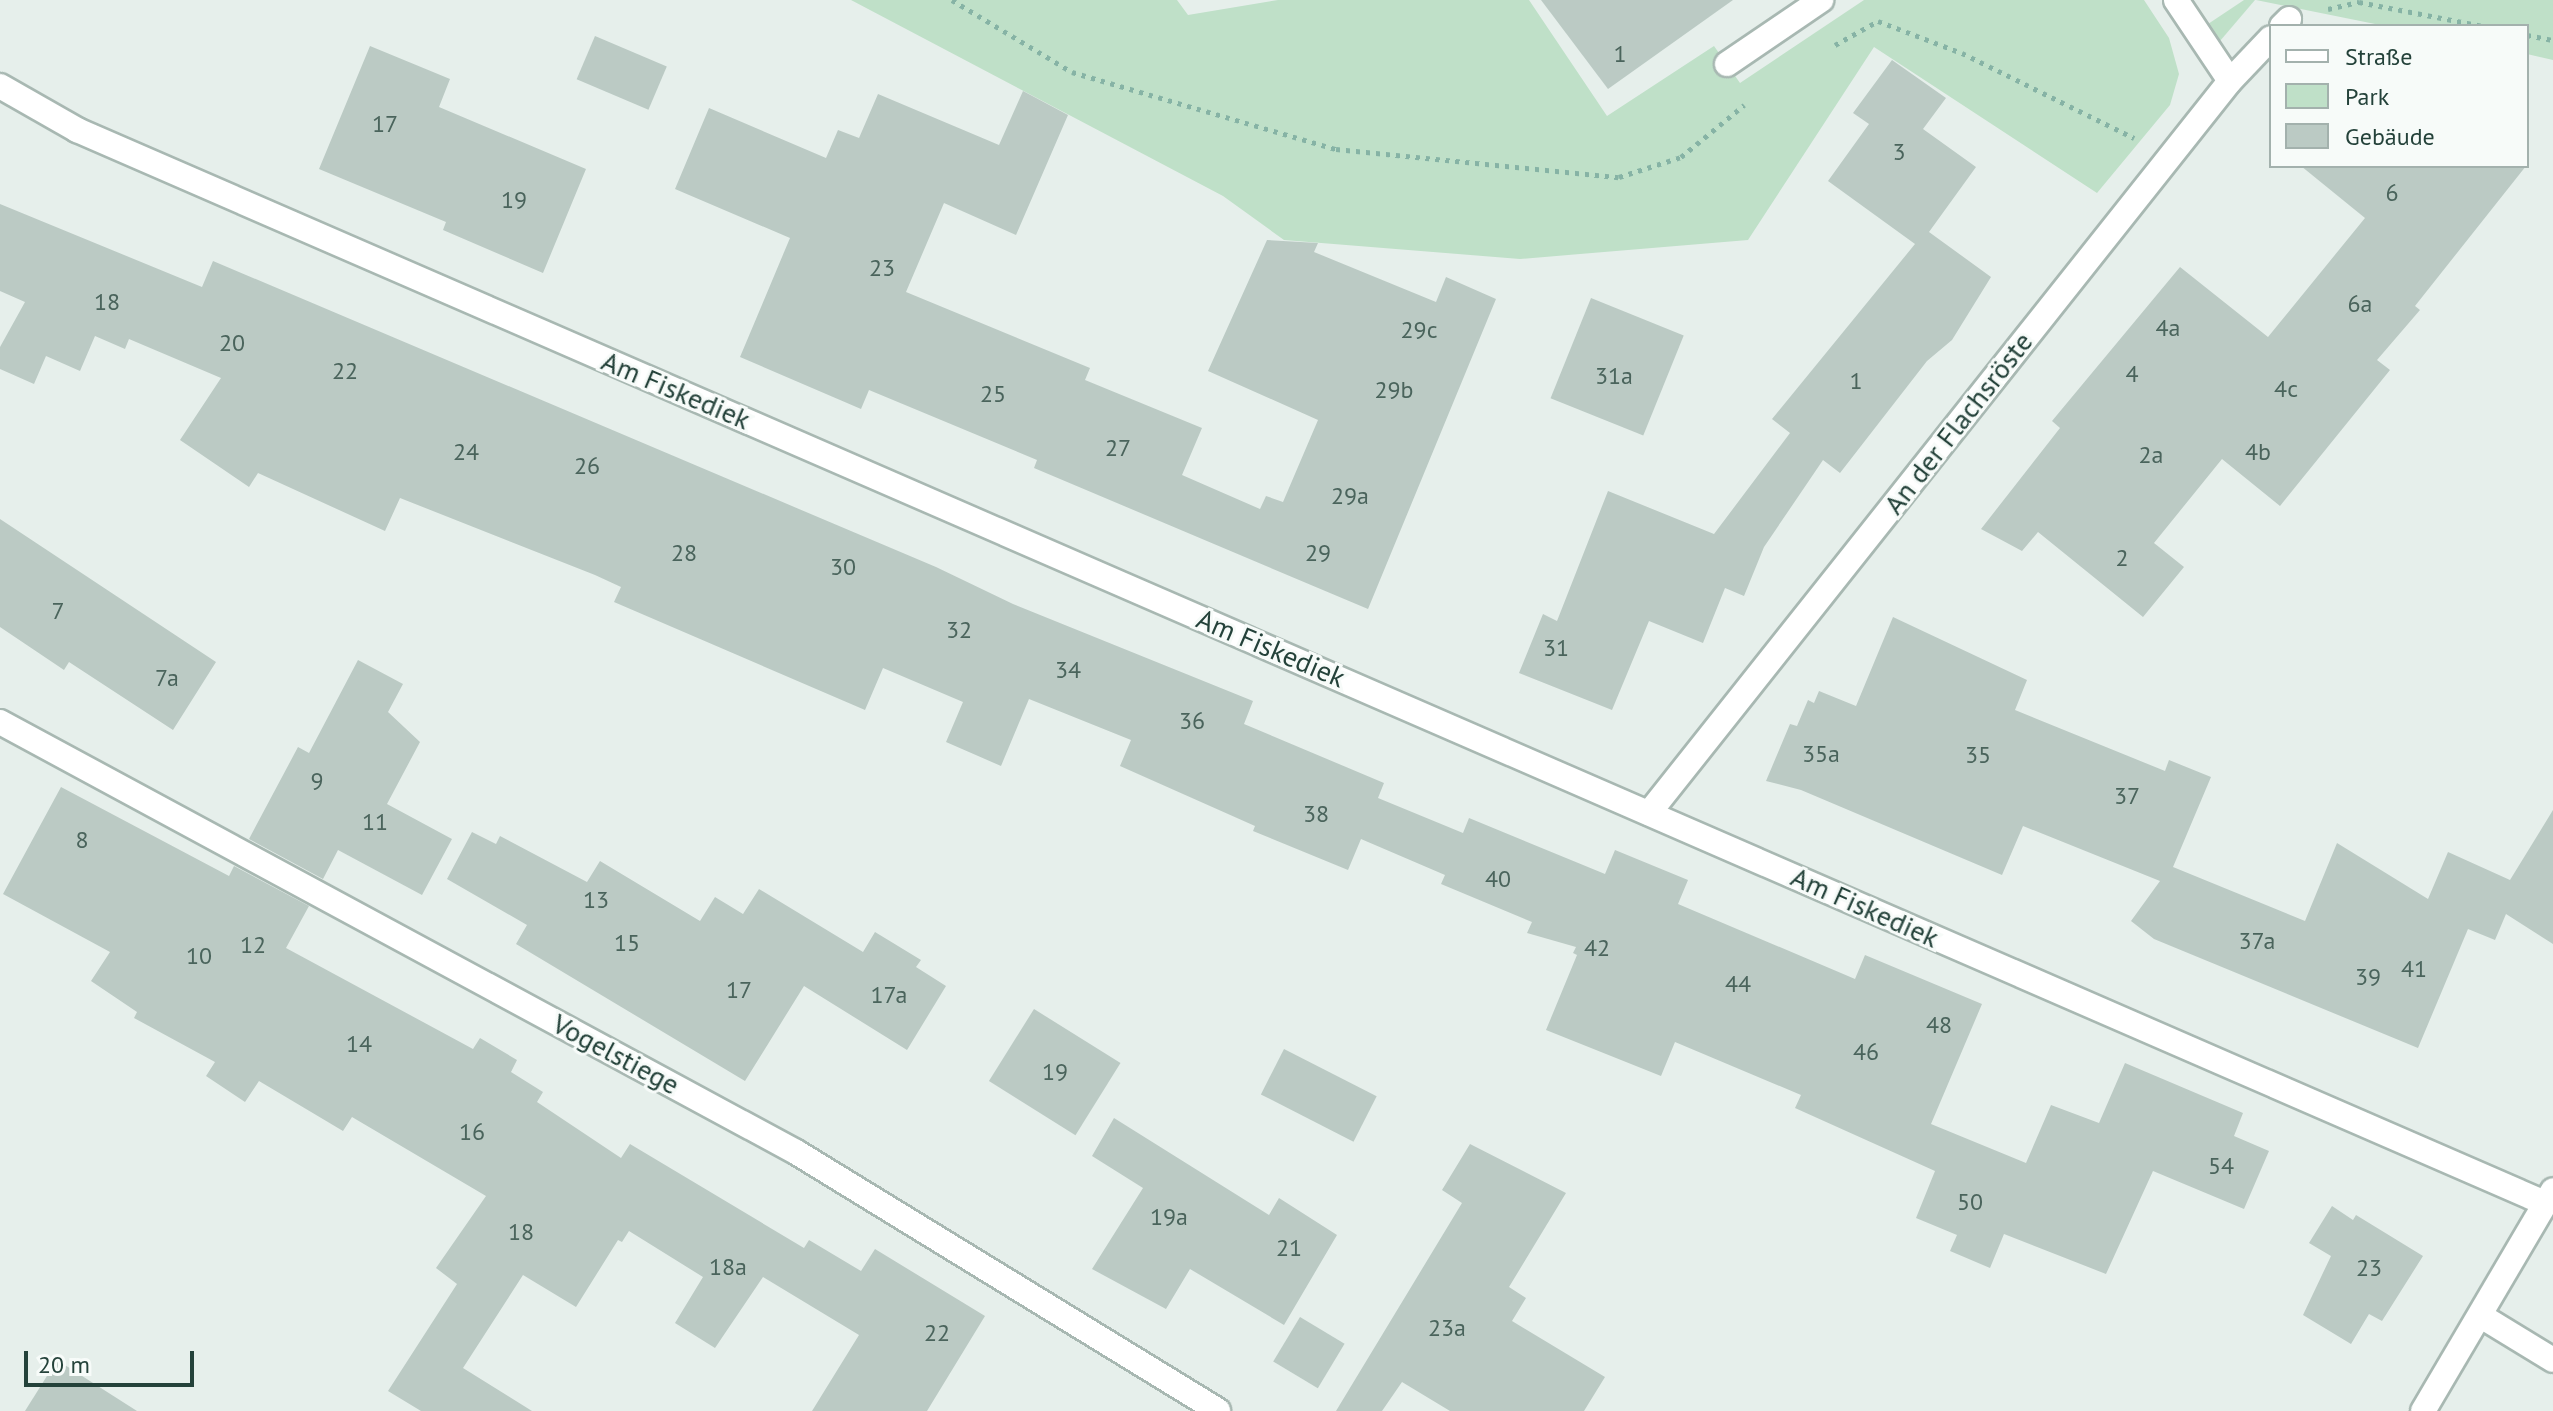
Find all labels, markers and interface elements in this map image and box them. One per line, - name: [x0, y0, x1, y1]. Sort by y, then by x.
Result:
- legend: [2269, 24, 2529, 168]
- house number: 1: [1613, 40, 1627, 68]
- text: Straße: [2345, 41, 2412, 72]
- text: Park: [2345, 81, 2389, 112]
- house number: 17: [372, 110, 398, 138]
- text: Gebäude: [2345, 121, 2435, 152]
- house number: 3: [1892, 138, 1906, 166]
- house number: 6: [2385, 179, 2399, 207]
- house number: 19: [501, 186, 527, 214]
- house number: 23: [869, 254, 895, 282]
- house number: 18: [94, 288, 120, 316]
- house number: 6a: [2348, 290, 2372, 318]
- house number: 4a: [2156, 314, 2180, 342]
- house number: 29c: [1401, 316, 1437, 344]
- street label: An der Flachsröste: [1877, 325, 2039, 521]
- house number: 20: [219, 329, 245, 357]
- street label: Am Fiskediek: [597, 344, 755, 436]
- house number: 22: [332, 357, 358, 385]
- house number: 4: [2125, 360, 2139, 388]
- house number: 31a: [1595, 362, 1633, 390]
- house number: 1: [1849, 367, 1863, 395]
- house number: 4c: [2274, 375, 2298, 403]
- house number: 29b: [1374, 376, 1414, 404]
- house number: 25: [980, 380, 1006, 408]
- house number: 27: [1105, 434, 1131, 462]
- house number: 24: [453, 438, 479, 466]
- house number: 4b: [2245, 438, 2271, 466]
- house number: 2a: [2139, 441, 2163, 469]
- house number: 26: [574, 452, 600, 480]
- house number: 29a: [1331, 482, 1369, 510]
- house number: 28: [671, 539, 697, 567]
- house number: 29: [1305, 539, 1331, 567]
- house number: 2: [2115, 544, 2129, 572]
- house number: 30: [830, 553, 856, 581]
- house number: 7: [51, 597, 65, 625]
- street label: Am Fiskediek: [1192, 602, 1350, 694]
- house number: 32: [946, 616, 972, 644]
- house number: 31: [1543, 634, 1569, 662]
- house number: 34: [1055, 656, 1081, 684]
- house number: 7a: [155, 664, 179, 692]
- house number: 36: [1179, 707, 1205, 735]
- house number: 35a: [1802, 740, 1840, 768]
- house number: 35: [1965, 741, 1991, 769]
- house number: 9: [310, 767, 324, 795]
- house number: 37: [2114, 782, 2140, 810]
- house number: 38: [1303, 800, 1329, 828]
- house number: 11: [362, 808, 388, 836]
- house number: 8: [75, 826, 89, 854]
- street label: Am Fiskediek: [1786, 860, 1944, 954]
- house number: 40: [1485, 865, 1511, 893]
- house number: 13: [583, 886, 609, 914]
- house number: 37a: [2239, 927, 2275, 955]
- house number: 15: [614, 929, 640, 957]
- house number: 12: [240, 931, 266, 959]
- house number: 42: [1584, 934, 1610, 962]
- house number: 10: [186, 942, 212, 970]
- house number: 41: [2401, 955, 2427, 983]
- house number: 39: [2355, 963, 2381, 991]
- house number: 44: [1725, 970, 1751, 998]
- house number: 17: [726, 976, 752, 1004]
- house number: 17a: [871, 981, 907, 1009]
- street label: Vogelstiege: [547, 1007, 685, 1101]
- house number: 48: [1926, 1011, 1952, 1039]
- house number: 14: [346, 1030, 372, 1058]
- house number: 46: [1853, 1038, 1879, 1066]
- house number: 19: [1042, 1058, 1068, 1086]
- house number: 16: [459, 1118, 485, 1146]
- house number: 54: [2208, 1152, 2234, 1180]
- house number: 50: [1957, 1188, 1983, 1216]
- house number: 19a: [1150, 1203, 1188, 1231]
- house number: 18: [508, 1218, 534, 1246]
- house number: 21: [1276, 1234, 1302, 1262]
- house number: 18a: [709, 1253, 747, 1281]
- house number: 23: [2356, 1254, 2382, 1282]
- house number: 23a: [1428, 1314, 1466, 1342]
- house number: 22: [924, 1319, 950, 1347]
- scale bar: [28, 1335, 198, 1385]
- text: 20 m: [38, 1349, 90, 1380]

